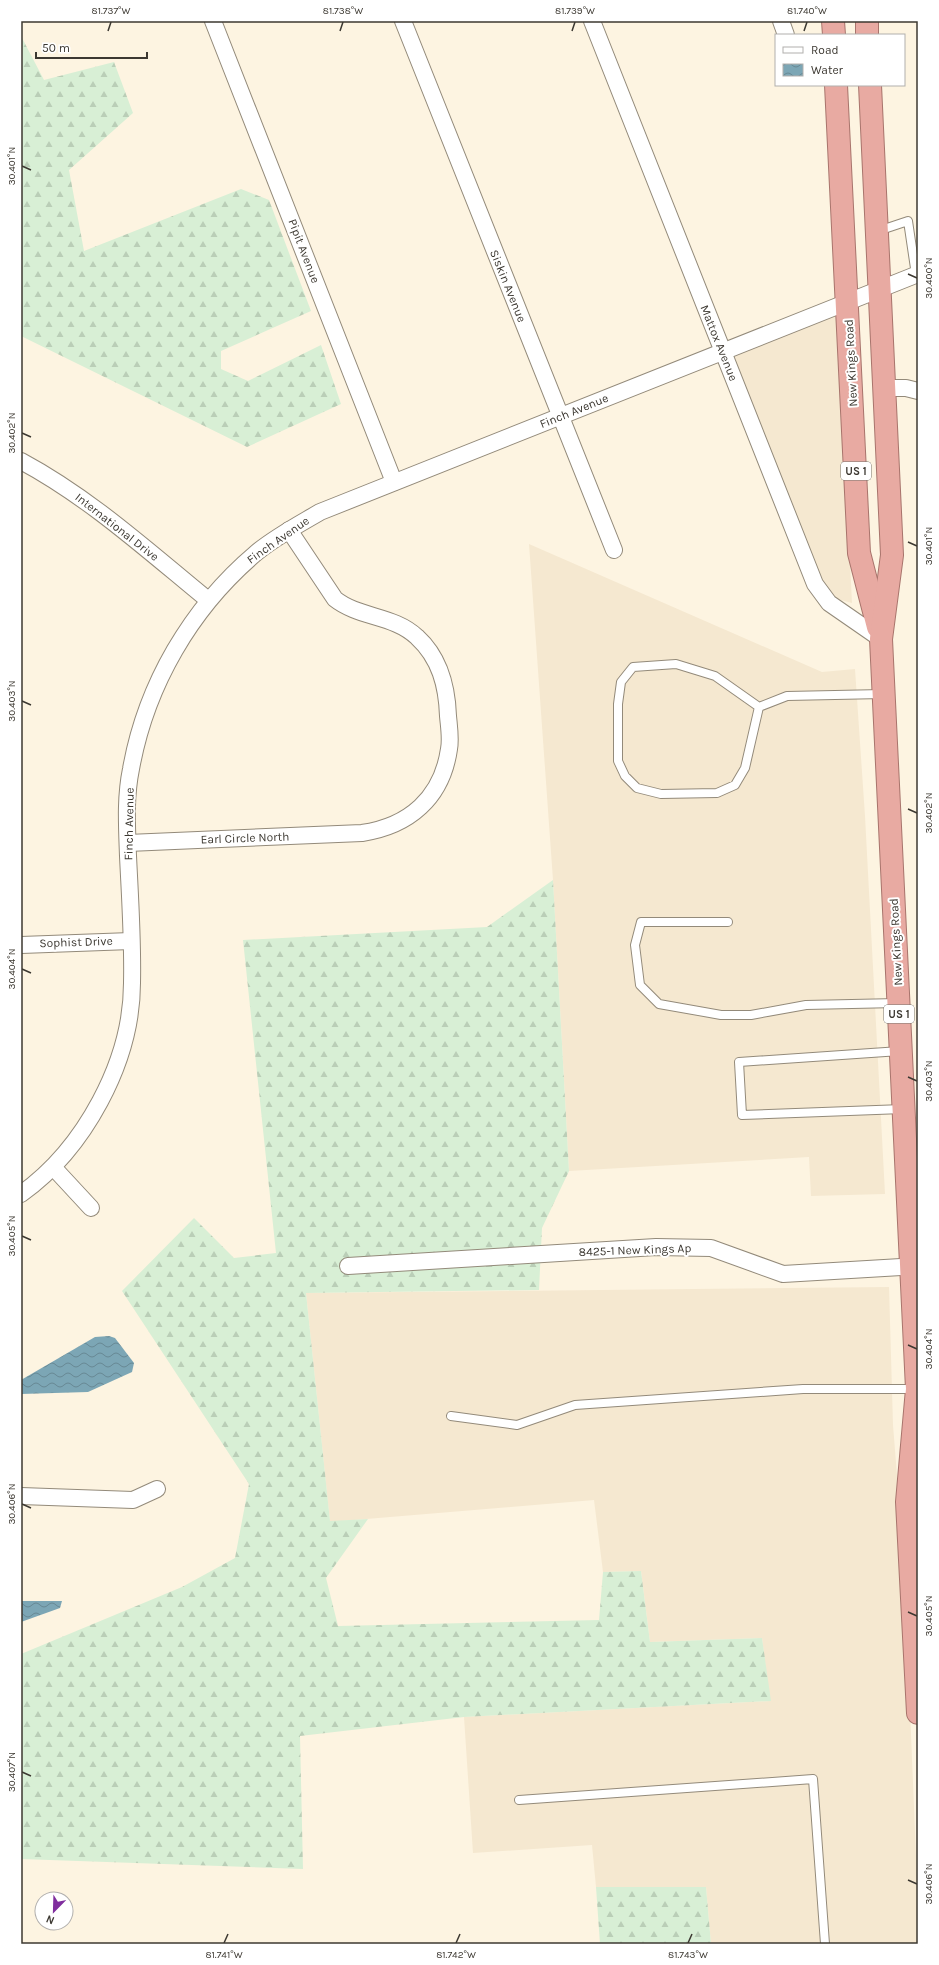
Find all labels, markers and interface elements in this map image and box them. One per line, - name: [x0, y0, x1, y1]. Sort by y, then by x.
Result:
- text: 81.737°W: [92, 5, 130, 17]
- text: 81.738°W: [323, 5, 363, 17]
- text: 81.739°W: [555, 5, 595, 17]
- text: 81.740°W: [787, 5, 827, 17]
- scale bar: [36, 34, 147, 60]
- legend: [775, 34, 905, 86]
- text: 50 m: [42, 41, 70, 55]
- text: Road: [811, 43, 839, 57]
- text: Water: [811, 63, 844, 77]
- text: 30.401°N: [6, 147, 18, 185]
- street label: Pipit Avenue: [285, 217, 323, 285]
- street label: Siskin Avenue: [487, 248, 529, 324]
- text: 30.400°N: [923, 257, 935, 299]
- street label: Mattox Avenue: [697, 303, 741, 383]
- street label: New Kings Road: [842, 319, 860, 407]
- street label: Finch Avenue: [538, 391, 610, 431]
- text: 30.402°N: [6, 412, 18, 454]
- road number: US 1: [841, 462, 871, 480]
- street label: International Drive: [72, 490, 162, 564]
- street label: Finch Avenue: [244, 513, 312, 567]
- text: 30.401°N: [923, 527, 935, 565]
- text: 30.403°N: [6, 680, 18, 722]
- street label: Finch Avenue: [121, 787, 137, 861]
- text: 30.402°N: [923, 792, 935, 834]
- street label: Earl Circle North: [200, 829, 290, 847]
- street label: New Kings Road: [887, 898, 905, 986]
- street label: Sophist Drive: [39, 934, 113, 950]
- text: 30.404°N: [6, 949, 18, 989]
- road number: US 1: [884, 1005, 914, 1023]
- text: 30.403°N: [923, 1060, 935, 1102]
- text: 30.405°N: [6, 1215, 18, 1257]
- street label: 8425-1 New Kings Ap: [578, 1241, 692, 1259]
- text: 30.404°N: [923, 1329, 935, 1369]
- text: 30.406°N: [6, 1483, 18, 1525]
- text: 30.405°N: [923, 1595, 935, 1637]
- text: 30.407°N: [6, 1752, 18, 1792]
- text: 30.406°N: [923, 1863, 935, 1905]
- north arrow: [34, 1891, 74, 1931]
- text: N: [44, 1912, 56, 1927]
- text: 81.741°W: [205, 1949, 243, 1961]
- text: 81.742°W: [436, 1949, 476, 1961]
- text: 81.743°W: [668, 1949, 708, 1961]

